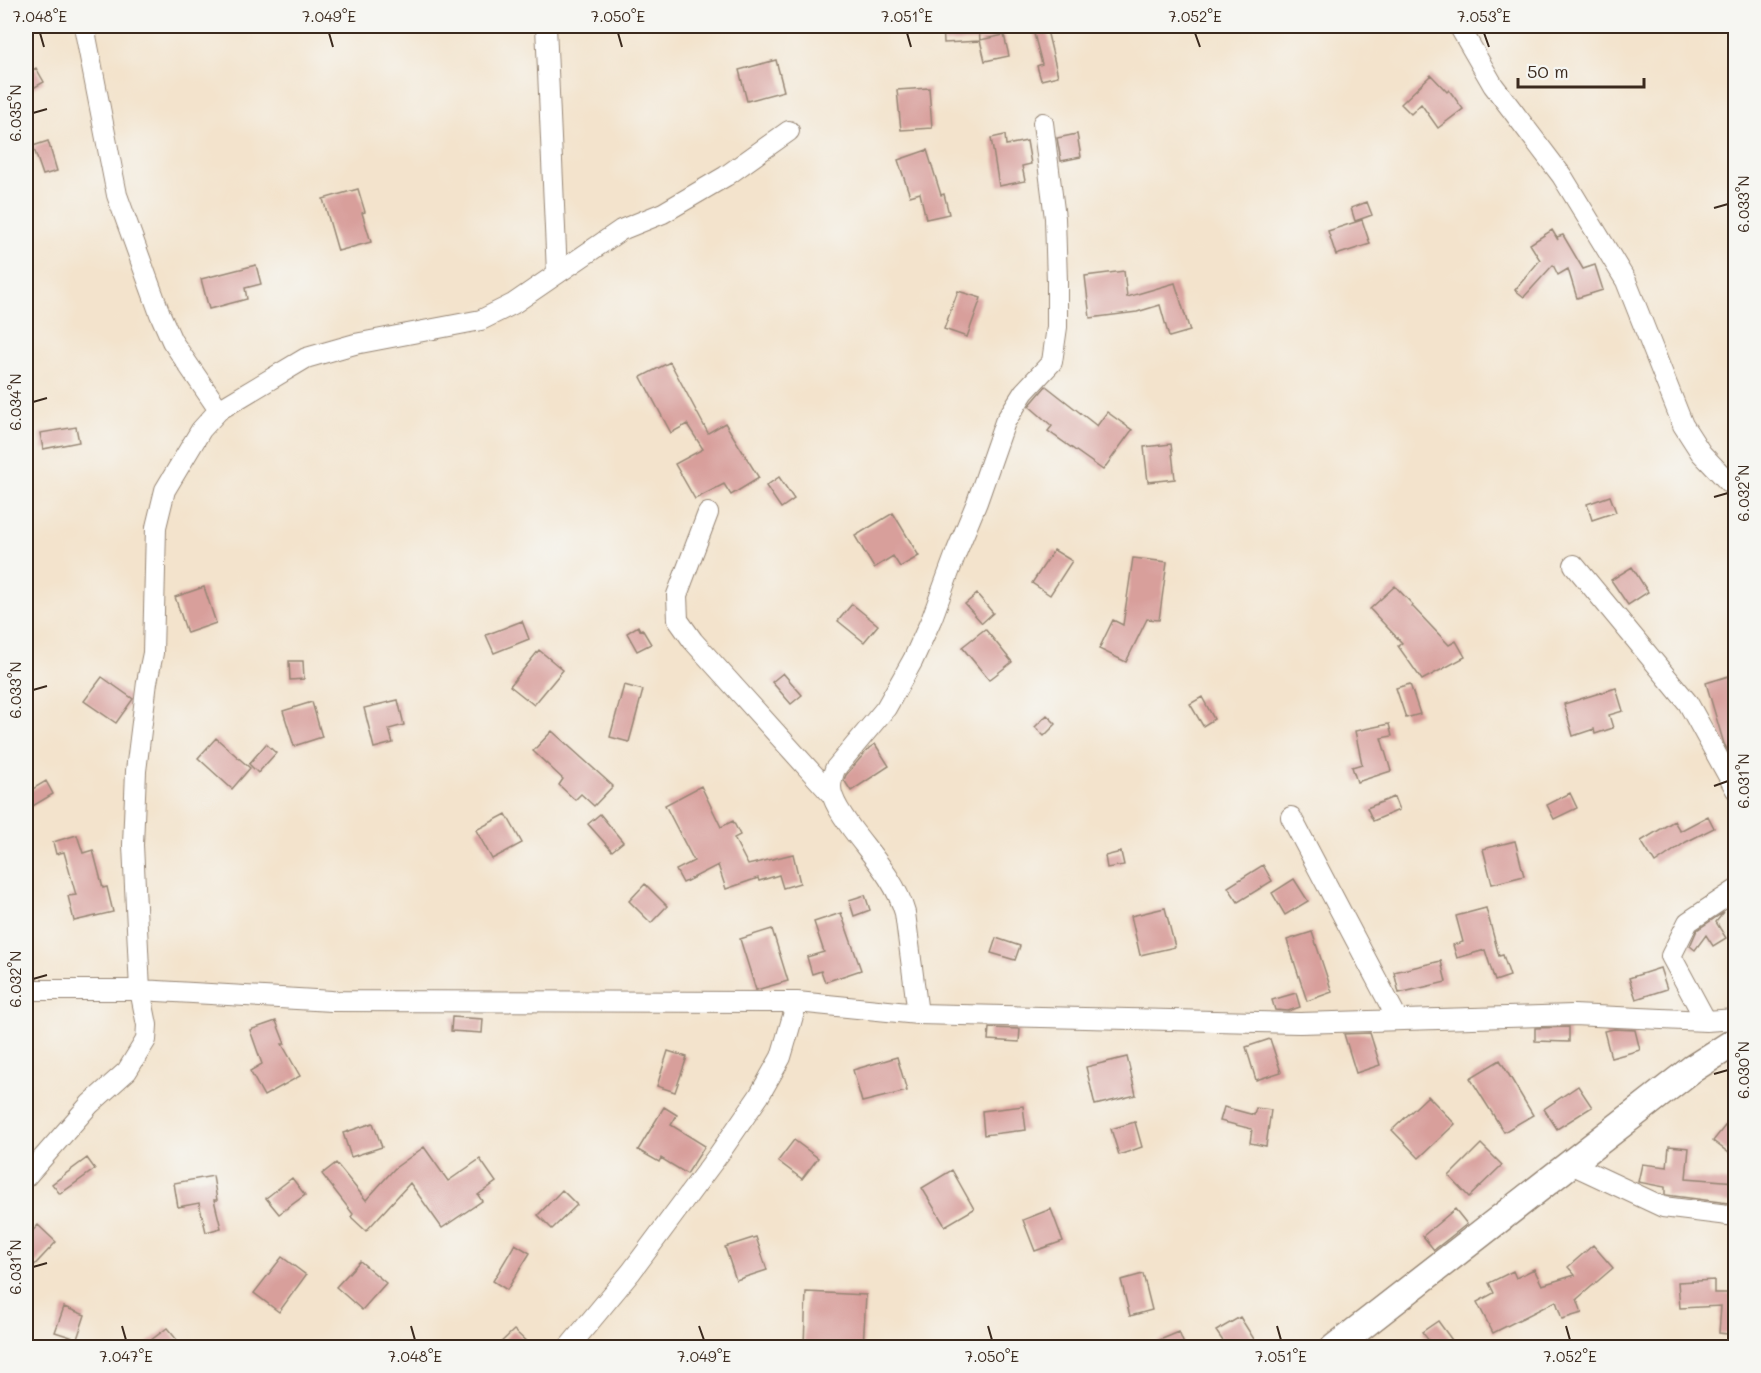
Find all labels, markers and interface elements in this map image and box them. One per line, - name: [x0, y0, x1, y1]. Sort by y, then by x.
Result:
- text: 7.048°E: [13, 6, 68, 26]
- text: 7.049°E: [302, 6, 356, 26]
- text: 7.050°E: [591, 6, 646, 26]
- text: 7.051°E: [881, 6, 933, 26]
- text: 7.052°E: [1168, 6, 1222, 26]
- text: 7.053°E: [1457, 6, 1511, 26]
- scale bar: [1518, 51, 1644, 89]
- text: 50 m: [1527, 59, 1569, 83]
- text: 6.035°N: [5, 84, 25, 142]
- text: 6.033°N: [1733, 175, 1753, 233]
- text: 6.034°N: [5, 373, 25, 431]
- text: 6.032°N: [1733, 465, 1753, 521]
- text: 6.033°N: [5, 661, 25, 719]
- text: 6.031°N: [1733, 753, 1753, 809]
- text: 6.032°N: [5, 951, 25, 1007]
- text: 6.030°N: [1733, 1041, 1753, 1099]
- text: 6.031°N: [5, 1239, 25, 1295]
- text: 7.047°E: [99, 1346, 153, 1366]
- text: 7.048°E: [388, 1346, 443, 1366]
- text: 7.049°E: [677, 1346, 731, 1366]
- text: 7.050°E: [965, 1346, 1020, 1366]
- text: 7.051°E: [1255, 1346, 1307, 1366]
- text: 7.052°E: [1543, 1346, 1597, 1366]

